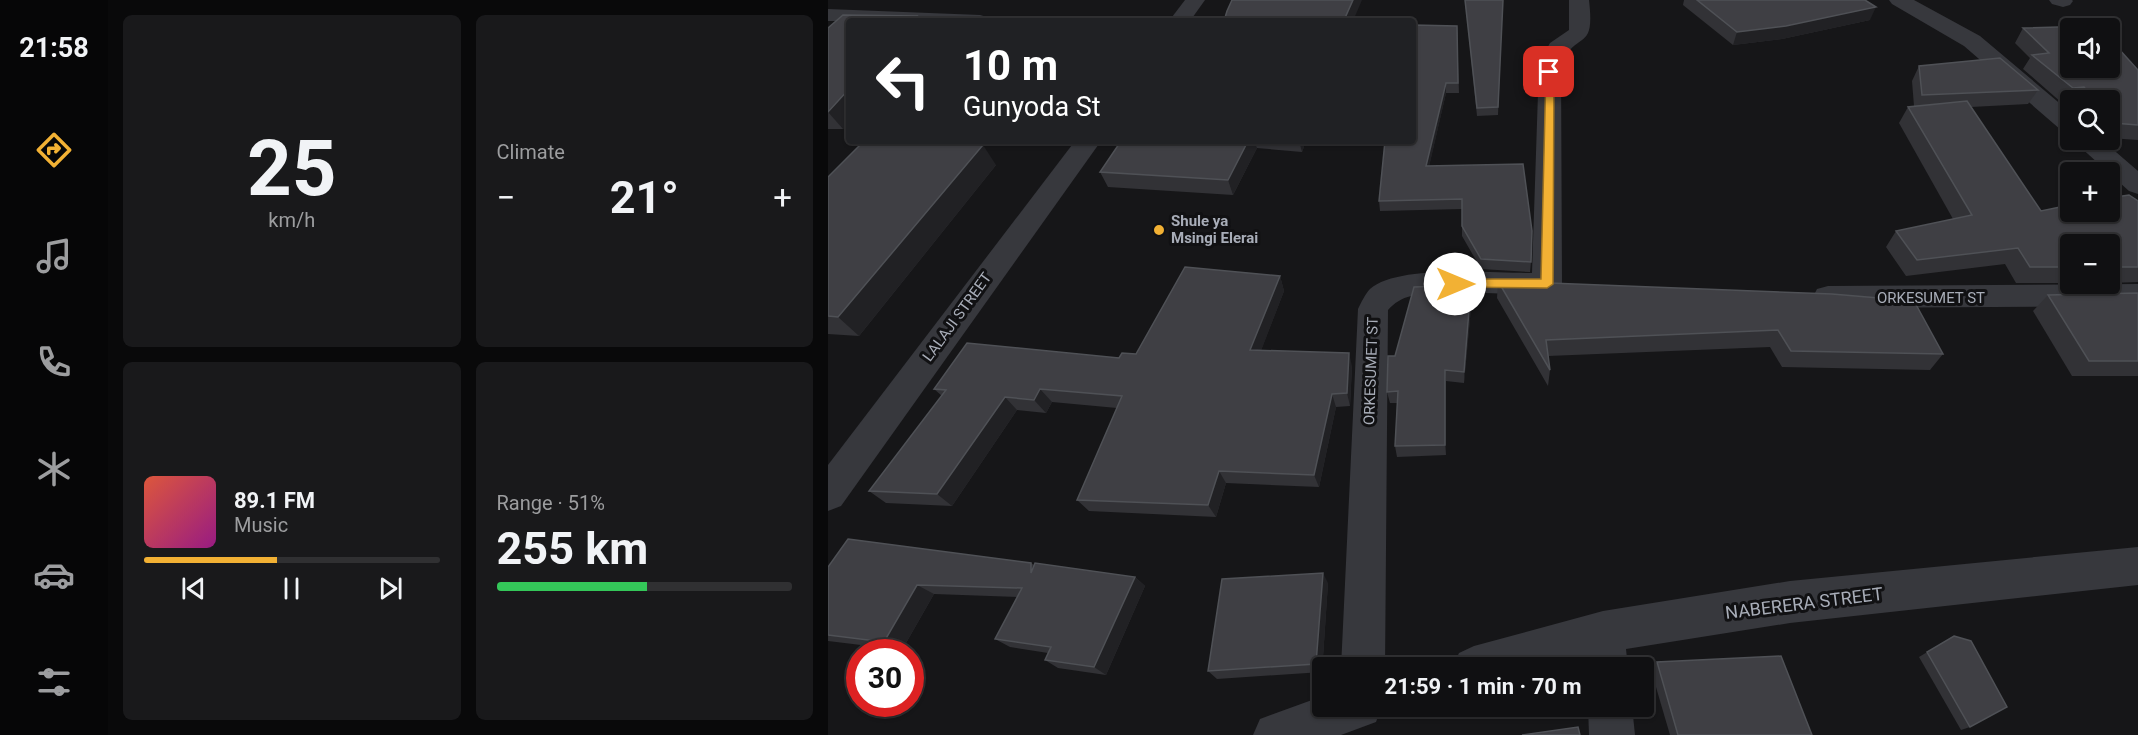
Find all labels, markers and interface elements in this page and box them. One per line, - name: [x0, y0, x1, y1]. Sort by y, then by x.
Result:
- map controls: [2060, 18, 2120, 294]
- button: sound: [2060, 18, 2120, 78]
- text: 21:58: [19, 32, 89, 64]
- text: 10 m: [963, 41, 1058, 90]
- icon: left: [864, 42, 942, 120]
- pin: [1523, 46, 1574, 97]
- icon: arrive: [1532, 55, 1565, 88]
- button: search: [2060, 90, 2120, 150]
- text: Gunyoda St: [963, 91, 1101, 123]
- text: 25: [247, 123, 337, 214]
- icon: directions: [33, 129, 75, 171]
- text: Climate: [497, 140, 565, 164]
- button: +: [2060, 162, 2120, 222]
- text: 21°: [610, 171, 679, 224]
- text: −: [497, 178, 515, 217]
- text: +: [773, 178, 792, 217]
- text: km/h: [268, 208, 315, 232]
- place label: Shule ya Msingi Elerai: [1171, 212, 1258, 247]
- marker: Shule ya Msingi Elerai: [1152, 223, 1166, 237]
- button: −: [2060, 234, 2120, 294]
- icon: music: [33, 235, 75, 277]
- position arrow: [1423, 252, 1487, 316]
- street label: LALAJI STREET: [919, 269, 995, 365]
- street label: ORKESUMET ST: [1877, 289, 1985, 307]
- street label: ORKESUMET ST: [1360, 317, 1382, 425]
- icon: phone: [33, 341, 75, 383]
- icon: climate: [33, 448, 75, 490]
- text: 89.1 FM: [234, 488, 315, 513]
- text: Range · 51%: [497, 491, 605, 515]
- text: Music: [234, 513, 288, 537]
- text: 255 km: [497, 522, 648, 575]
- icon: car: [33, 554, 75, 596]
- icon: previous: [177, 572, 210, 605]
- icon: pause: [275, 572, 308, 605]
- icon: next: [374, 572, 407, 605]
- street label: NABERERA STREET: [1724, 583, 1884, 623]
- speed limit sign: 30: [846, 639, 924, 717]
- icon: filters: [33, 661, 75, 703]
- text: 21:59 · 1 min · 70 m: [1385, 674, 1581, 699]

